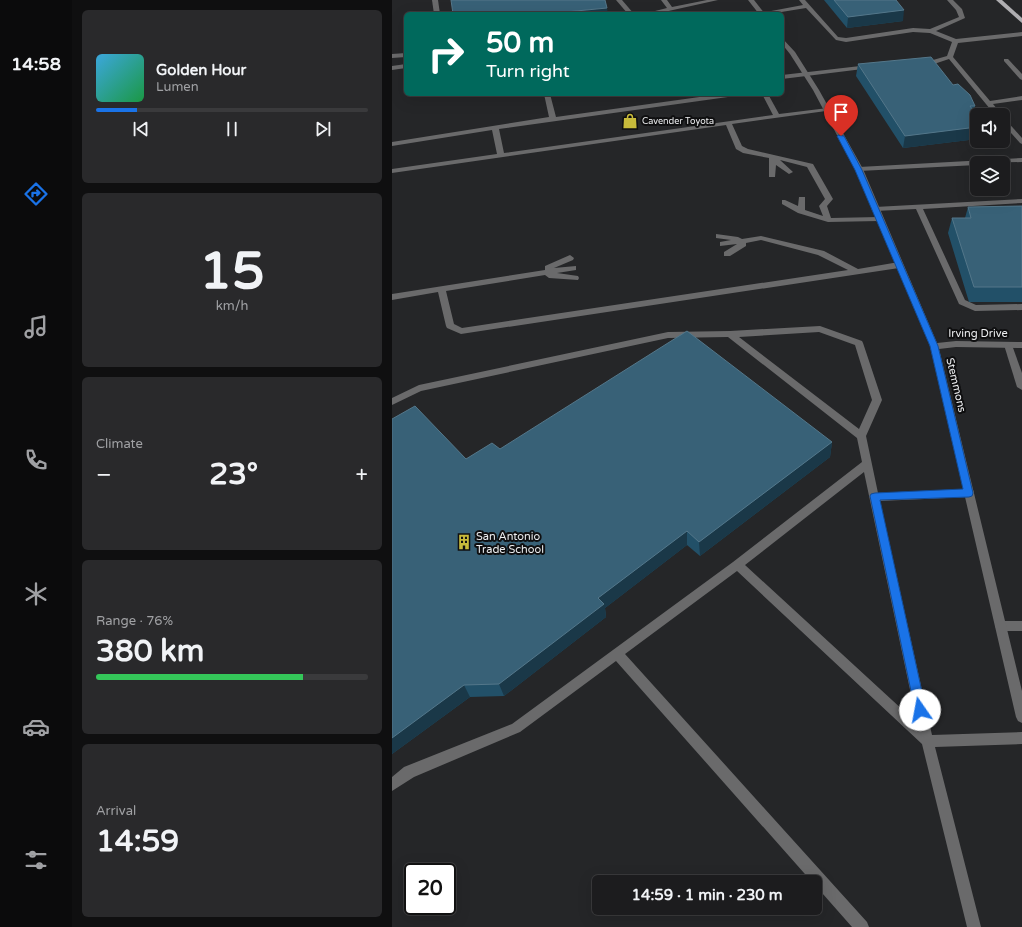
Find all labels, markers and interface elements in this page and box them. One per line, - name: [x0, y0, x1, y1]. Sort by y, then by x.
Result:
- text: 50 m: [486, 26, 554, 60]
- icon: right: [420, 28, 472, 80]
- text: 14:58: [11, 53, 61, 75]
- text: Turn right: [486, 60, 570, 82]
- text: Golden Hour: [156, 61, 246, 79]
- text: Lumen: [156, 79, 199, 95]
- pin: [824, 95, 858, 136]
- icon: arrive: [830, 101, 852, 123]
- map controls: [970, 108, 1010, 196]
- button: sound: [970, 108, 1010, 148]
- shop icon: Cavender Toyota: [621, 112, 639, 130]
- place label: Cavender Toyota: [642, 116, 714, 127]
- icon: previous: [130, 118, 152, 140]
- icon: pause: [221, 118, 243, 140]
- icon: next: [312, 118, 334, 140]
- button: layers: [970, 156, 1010, 196]
- icon: directions: [22, 180, 50, 208]
- text: 15: [199, 240, 265, 303]
- text: km/h: [216, 298, 248, 314]
- icon: music: [22, 313, 50, 341]
- street label: Irving Drive: [948, 327, 1008, 340]
- street label: Stemmons: [943, 356, 969, 414]
- text: Climate: [96, 436, 143, 452]
- icon: phone: [22, 446, 50, 474]
- text: 23°: [209, 456, 258, 493]
- text: −: [96, 462, 112, 488]
- text: +: [356, 462, 368, 488]
- place label: San Antonio Trade School: [476, 530, 544, 556]
- building icon: San Antonio Trade School: [455, 533, 473, 551]
- icon: climate: [22, 580, 50, 608]
- text: Range · 76%: [96, 613, 173, 629]
- text: 380 km: [96, 633, 204, 670]
- position arrow: [899, 689, 941, 731]
- icon: car: [22, 713, 50, 741]
- text: Arrival: [96, 803, 136, 819]
- text: 14:59: [96, 823, 179, 860]
- icon: filters: [22, 846, 50, 874]
- speed limit sign: 20: [404, 863, 456, 915]
- text: 14:59 · 1 min · 230 m: [632, 886, 782, 904]

